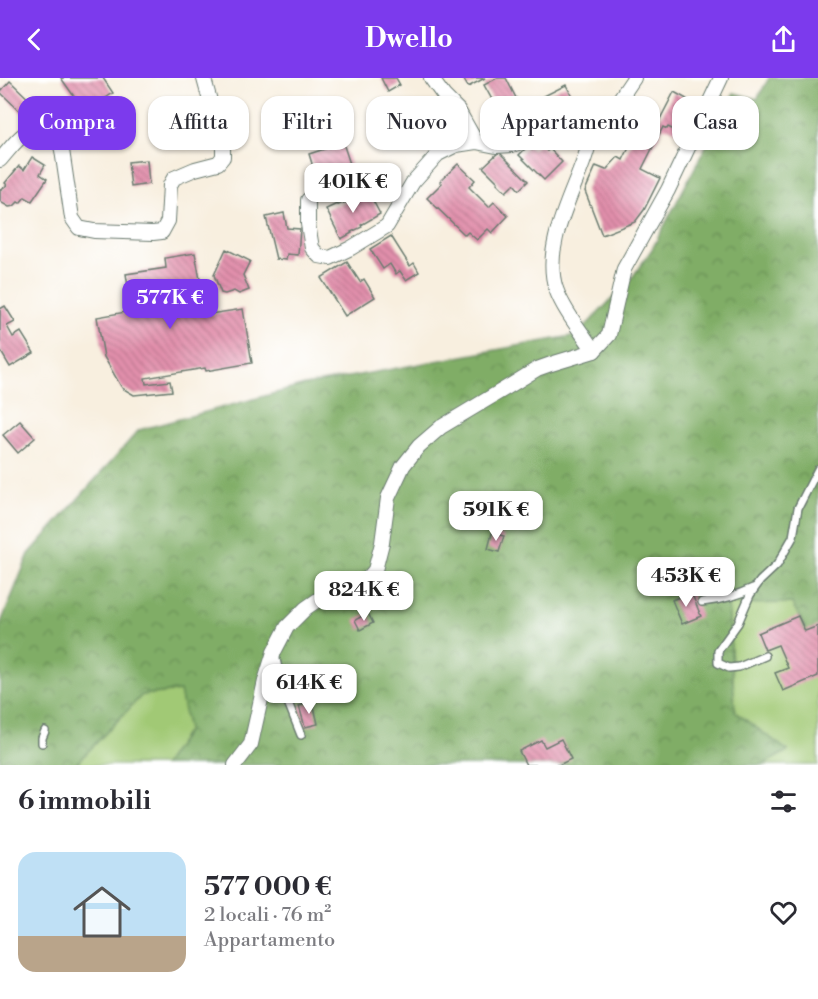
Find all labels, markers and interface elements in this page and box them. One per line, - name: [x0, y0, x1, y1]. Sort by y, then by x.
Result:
- text: Dwello: [365, 22, 453, 56]
- icon: back: [18, 23, 51, 56]
- icon: share: [767, 23, 800, 56]
- chip: Compra: [18, 96, 136, 150]
- chip: Affitta: [148, 96, 249, 150]
- chip: Filtri: [261, 96, 354, 150]
- chip: Nuovo: [366, 96, 468, 150]
- chip: Appartamento: [480, 96, 660, 150]
- chip: Casa: [672, 96, 759, 150]
- pin: 401K €: [304, 163, 402, 214]
- text: 401K €: [318, 170, 388, 195]
- pin: 577K €: [121, 279, 219, 330]
- text: 577K €: [136, 286, 204, 311]
- pin: 591K €: [447, 491, 545, 542]
- text: 591K €: [463, 498, 529, 523]
- pin: 453K €: [637, 557, 735, 608]
- text: 453K €: [651, 564, 721, 589]
- pin: 824K €: [315, 571, 413, 622]
- text: 824K €: [328, 578, 400, 603]
- pin: 614K €: [260, 664, 358, 715]
- text: 614K €: [276, 671, 342, 696]
- text: 6 immobili: [18, 785, 151, 817]
- icon: filters: [767, 785, 800, 818]
- text: 577 000 €: [204, 871, 332, 903]
- icon: home: [66, 876, 138, 948]
- icon: heart: [767, 896, 800, 929]
- text: 2 locali · 76 m²: [204, 903, 331, 928]
- text: Appartamento: [204, 928, 335, 953]

